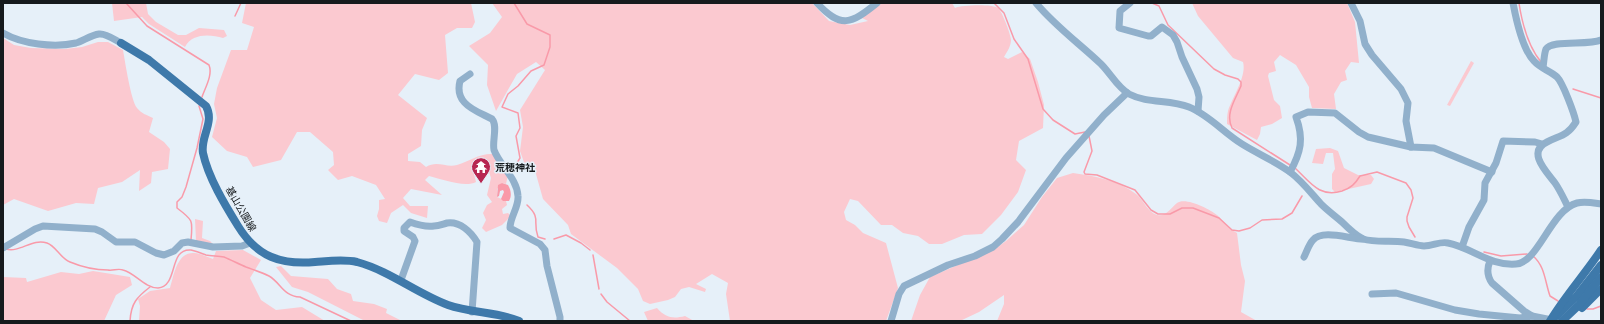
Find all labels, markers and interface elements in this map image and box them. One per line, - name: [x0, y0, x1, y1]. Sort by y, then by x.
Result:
- temple icon: 荒穂神社: [470, 156, 492, 184]
- place label: 荒穂神社: [495, 162, 536, 173]
- street label: 基山公園線: [224, 185, 258, 233]

